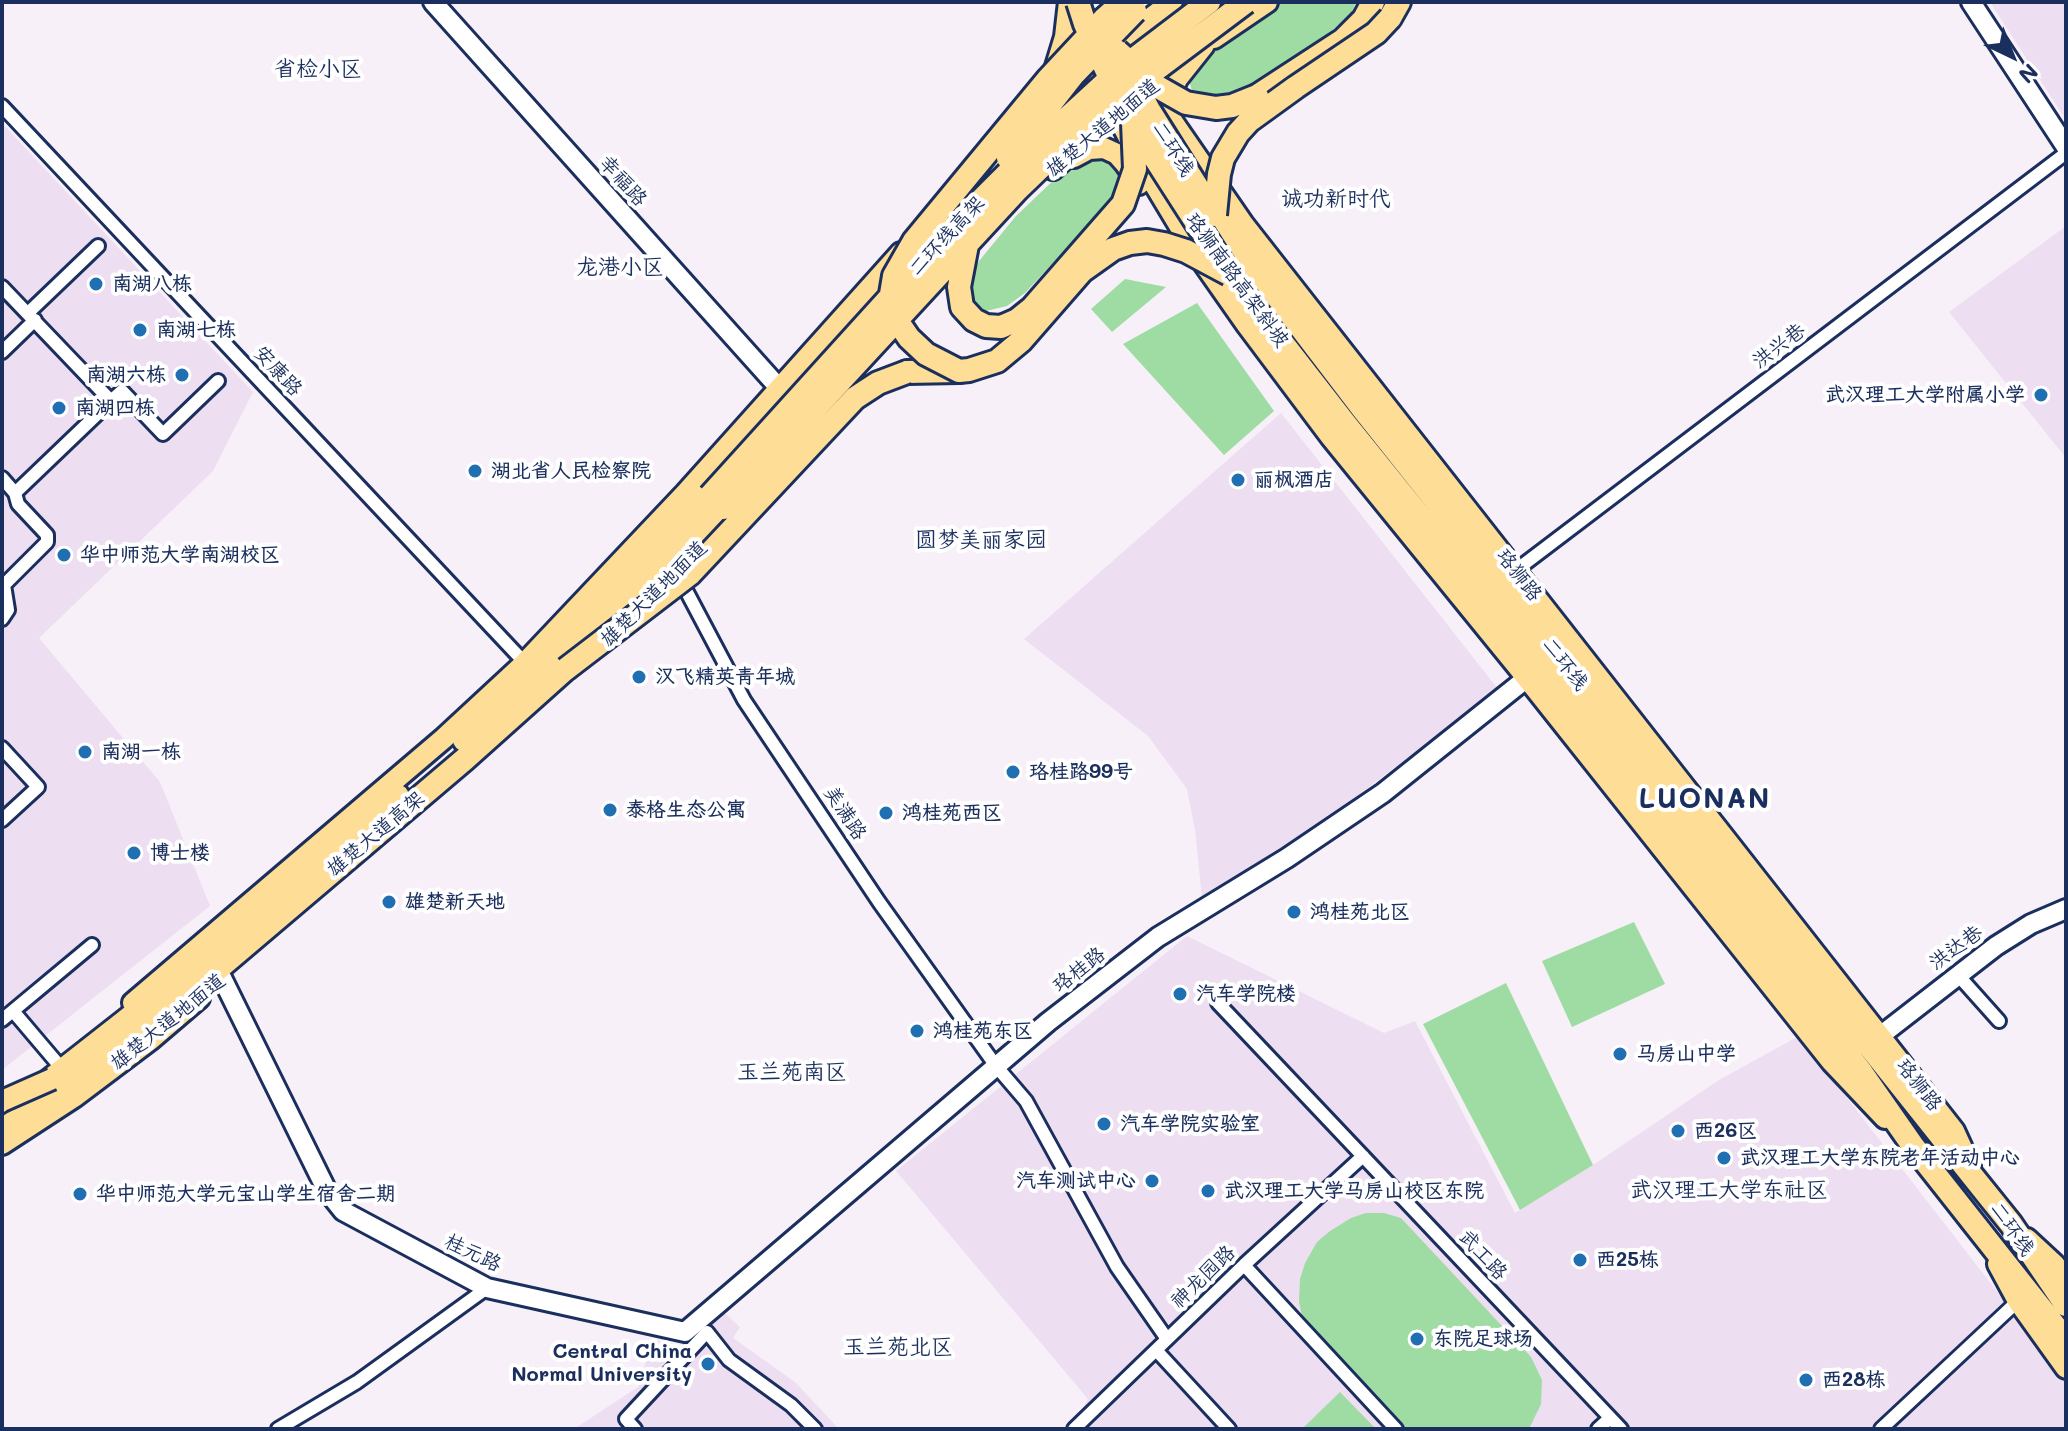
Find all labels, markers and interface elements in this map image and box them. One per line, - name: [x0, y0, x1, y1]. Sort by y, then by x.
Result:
- north arrow: [1972, 16, 2052, 96]
- district label: 省检小区: [274, 56, 362, 82]
- text: N: [2013, 58, 2045, 90]
- street label: 雄楚大道地面道: [1042, 74, 1164, 182]
- street label: 二环线: [1147, 117, 1199, 181]
- street label: 幸福路: [594, 151, 652, 211]
- district label: 诚功新时代: [1281, 186, 1391, 212]
- street label: 二环线高架: [904, 191, 990, 281]
- street label: 珞狮南路高架斜坡: [1180, 208, 1294, 352]
- district label: 龙港小区: [576, 254, 664, 280]
- place label: 南湖八栋: [112, 272, 192, 296]
- marker: 南湖八栋: [87, 275, 105, 293]
- place label: 南湖七栋: [156, 318, 236, 342]
- street label: 洪兴巷: [1748, 318, 1810, 374]
- marker: 南湖七栋: [131, 321, 149, 339]
- street label: 安康路: [249, 341, 307, 401]
- place label: 南湖六栋: [86, 363, 166, 387]
- marker: 南湖六栋: [173, 366, 191, 384]
- place label: 武汉理工大学附属小学: [1825, 383, 2025, 407]
- marker: 武汉理工大学附属小学: [2032, 386, 2050, 404]
- place label: 南湖四栋: [75, 396, 155, 420]
- marker: 南湖四栋: [50, 399, 68, 417]
- place label: 湖北省人民检察院: [491, 459, 651, 483]
- marker: 湖北省人民检察院: [466, 462, 484, 480]
- place label: 丽枫酒店: [1254, 468, 1334, 492]
- marker: 丽枫酒店: [1229, 471, 1247, 489]
- district label: 圆梦美丽家园: [915, 527, 1047, 553]
- street label: 雄楚大道地面道: [596, 536, 712, 652]
- place label: 华中师范大学南湖校区: [80, 543, 280, 567]
- street label: 珞狮路: [1491, 544, 1547, 606]
- marker: 华中师范大学南湖校区: [55, 546, 73, 564]
- street label: 二环线: [1537, 633, 1593, 695]
- place label: 汉飞精英青年城: [655, 665, 795, 689]
- marker: 汉飞精英青年城: [630, 668, 648, 686]
- place label: 南湖一栋: [101, 740, 181, 764]
- marker: 南湖一栋: [76, 743, 94, 761]
- place label: 珞桂路99号: [1029, 760, 1133, 784]
- marker: 珞桂路99号: [1004, 763, 1022, 781]
- street label: 美满路: [819, 781, 871, 845]
- district label: LUONAN: [1639, 782, 1771, 816]
- street label: 雄楚大道高架: [322, 786, 430, 882]
- place label: 泰格生态公寓: [626, 798, 746, 822]
- marker: 泰格生态公寓: [601, 801, 619, 819]
- place label: 鸿桂苑西区: [902, 801, 1002, 825]
- marker: 鸿桂苑西区: [877, 804, 895, 822]
- place label: 博士楼: [150, 841, 210, 865]
- marker: 博士楼: [125, 844, 143, 862]
- place label: 雄楚新天地: [405, 890, 505, 914]
- marker: 雄楚新天地: [380, 893, 398, 911]
- place label: 鸿桂苑北区: [1310, 900, 1410, 924]
- marker: 鸿桂苑北区: [1285, 903, 1303, 921]
- street label: 洪达巷: [1925, 921, 1987, 975]
- street label: 珞桂路: [1048, 942, 1110, 998]
- street label: 雄楚大道地面道: [106, 969, 230, 1075]
- place label: 汽车学院楼: [1196, 982, 1296, 1006]
- marker: 汽车学院楼: [1171, 985, 1189, 1003]
- place label: 鸿桂苑东区: [933, 1019, 1033, 1043]
- marker: 鸿桂苑东区: [908, 1022, 926, 1040]
- place label: 马房山中学: [1636, 1042, 1736, 1066]
- marker: 马房山中学: [1611, 1045, 1629, 1063]
- street label: 珞狮路: [1891, 1054, 1947, 1116]
- district label: 玉兰苑南区: [737, 1059, 847, 1085]
- place label: 汽车学院实验室: [1120, 1112, 1260, 1136]
- marker: 汽车学院实验室: [1095, 1115, 1113, 1133]
- place label: 西26区: [1694, 1119, 1757, 1143]
- marker: 西26区: [1669, 1122, 1687, 1140]
- place label: 武汉理工大学东院老年活动中心: [1740, 1146, 2020, 1170]
- marker: 武汉理工大学东院老年活动中心: [1715, 1149, 1733, 1167]
- place label: 汽车测试中心: [1016, 1169, 1136, 1193]
- marker: 汽车测试中心: [1143, 1172, 1161, 1190]
- district label: 武汉理工大学东社区: [1630, 1177, 1828, 1203]
- place label: 武汉理工大学马房山校区东院: [1224, 1179, 1484, 1203]
- place label: 华中师范大学元宝山学生宿舍二期: [96, 1182, 396, 1206]
- marker: 武汉理工大学马房山校区东院: [1199, 1182, 1217, 1200]
- marker: 华中师范大学元宝山学生宿舍二期: [71, 1185, 89, 1203]
- street label: 二环线: [1985, 1198, 2039, 1260]
- street label: 武工路: [1454, 1225, 1512, 1285]
- street label: 桂元路: [441, 1229, 505, 1277]
- street label: 神龙园路: [1166, 1241, 1240, 1313]
- place label: 西25栋: [1596, 1248, 1659, 1272]
- marker: 西25栋: [1571, 1251, 1589, 1269]
- place label: 东院足球场: [1433, 1327, 1533, 1351]
- marker: 东院足球场: [1408, 1330, 1426, 1348]
- district label: 玉兰苑北区: [843, 1334, 953, 1360]
- place label: Central China Normal University: [511, 1340, 692, 1387]
- marker: Central China Normal University: [699, 1355, 717, 1373]
- place label: 西28栋: [1822, 1368, 1886, 1392]
- marker: 西28栋: [1797, 1371, 1815, 1389]

